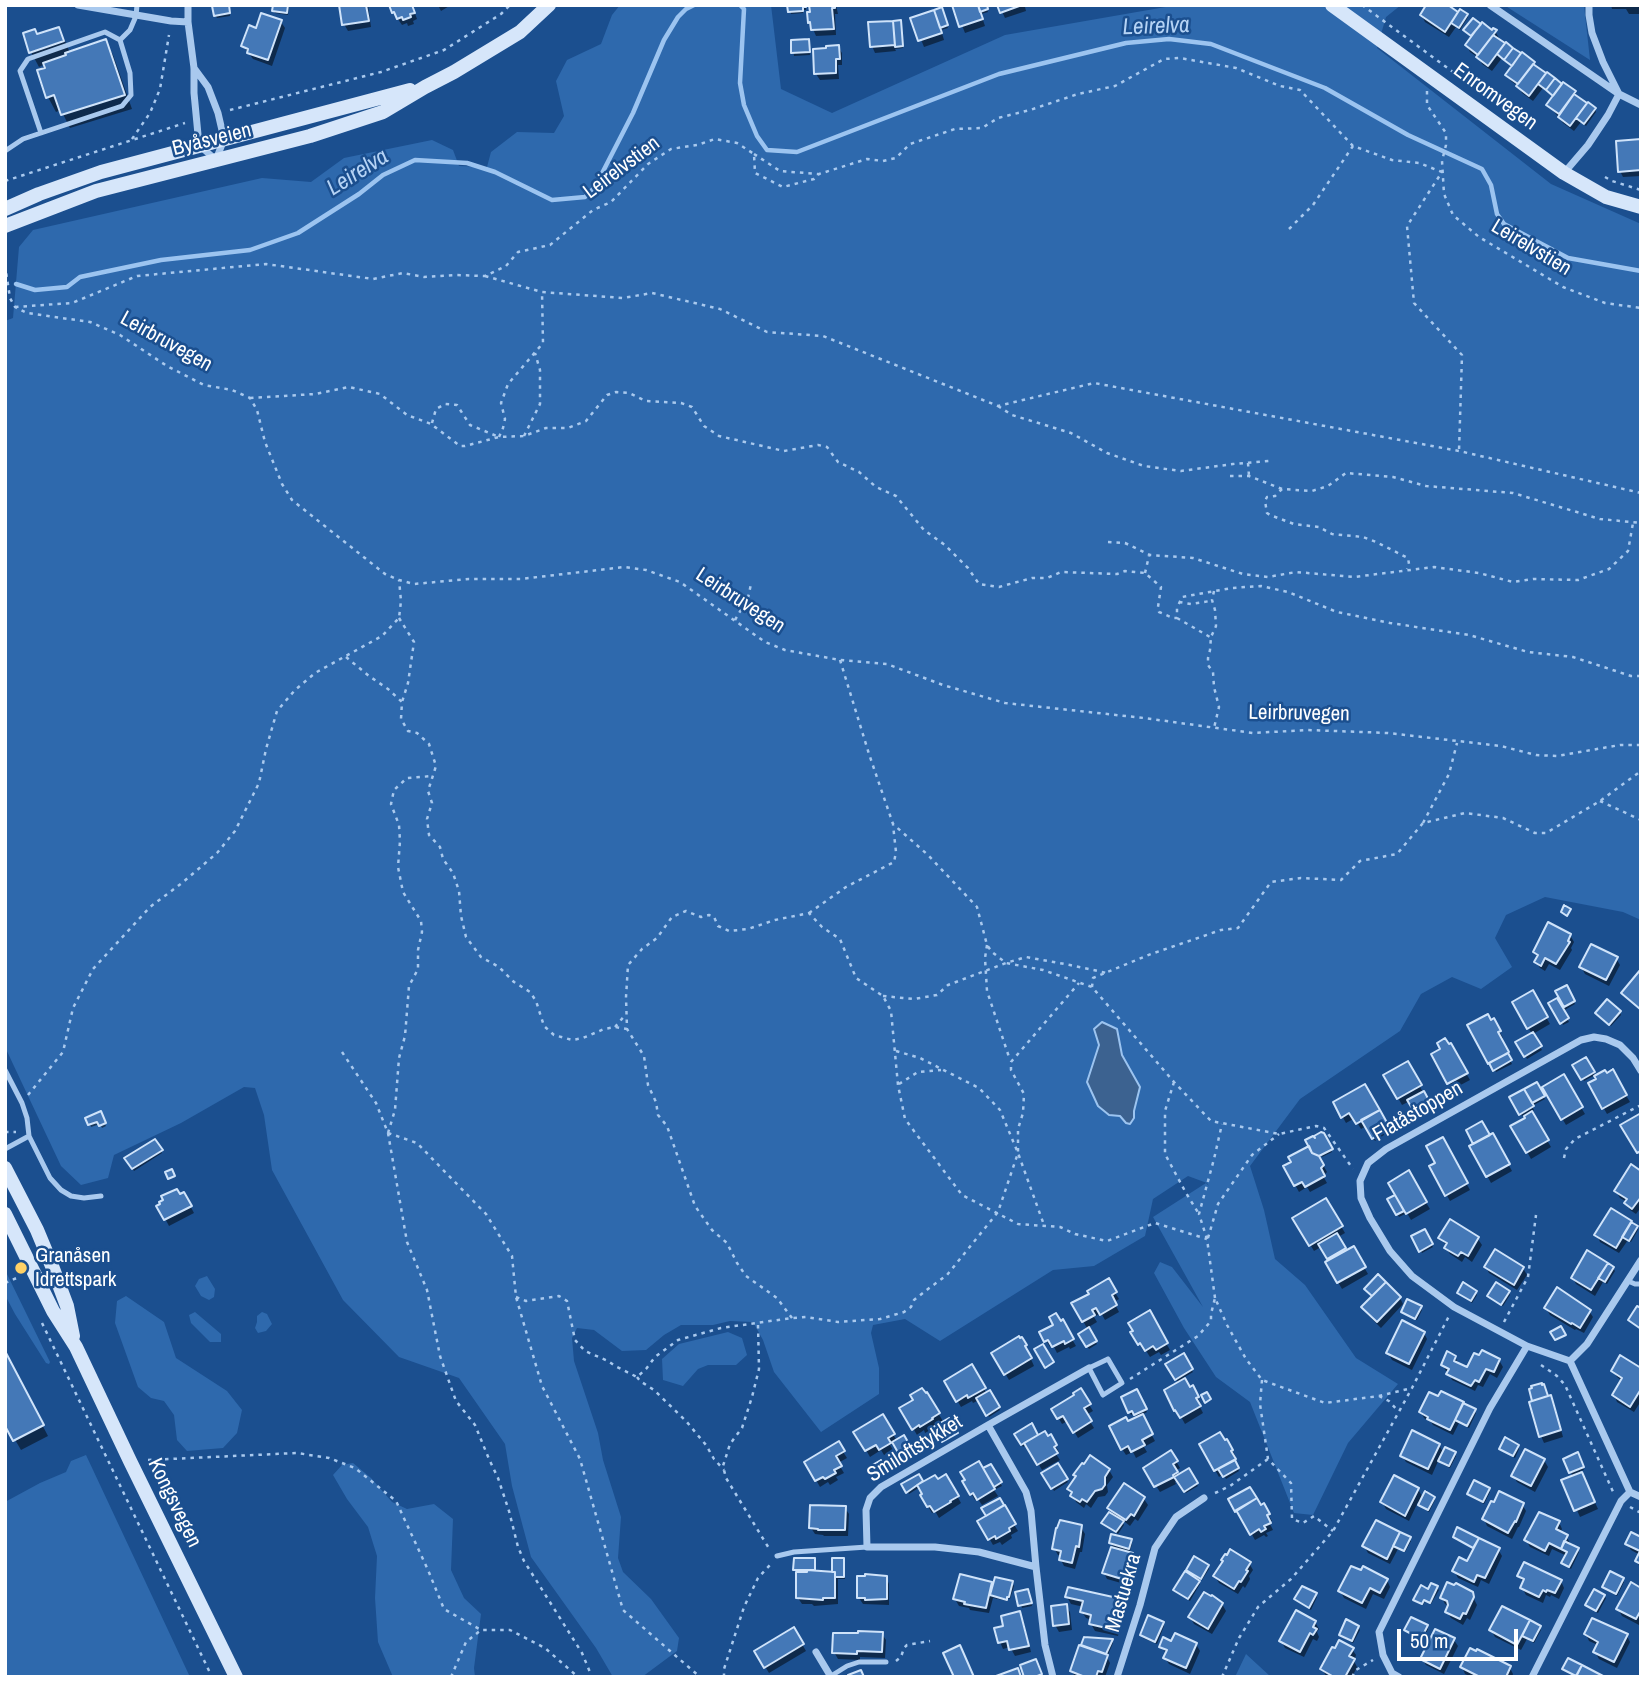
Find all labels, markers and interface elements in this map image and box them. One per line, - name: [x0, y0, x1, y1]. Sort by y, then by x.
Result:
- water label: Leirelva: [1122, 12, 1190, 42]
- street label: Enromvegen: [1448, 58, 1542, 136]
- street label: Byåsveien: [170, 118, 254, 162]
- street label: Leirelvstien: [579, 131, 665, 205]
- water label: Leirelva: [322, 144, 394, 202]
- street label: Leirelvstien: [1486, 214, 1576, 282]
- street label: Leirbruvegen: [116, 306, 216, 378]
- street label: Leirbruvegen: [691, 563, 789, 639]
- street label: Leirbruvegen: [1248, 701, 1350, 727]
- street label: Flatåstoppen: [1369, 1076, 1467, 1148]
- place label: Granåsen Idrettspark: [35, 1243, 116, 1293]
- marker: Granåsen Idrettspark: [13, 1260, 29, 1276]
- street label: Smiloftstykket: [863, 1410, 967, 1488]
- street label: Kongsvegen: [142, 1454, 206, 1552]
- street label: Mastuekra: [1101, 1551, 1147, 1635]
- scale bar: [1401, 1616, 1522, 1660]
- text: 50 m: [1410, 1626, 1448, 1655]

